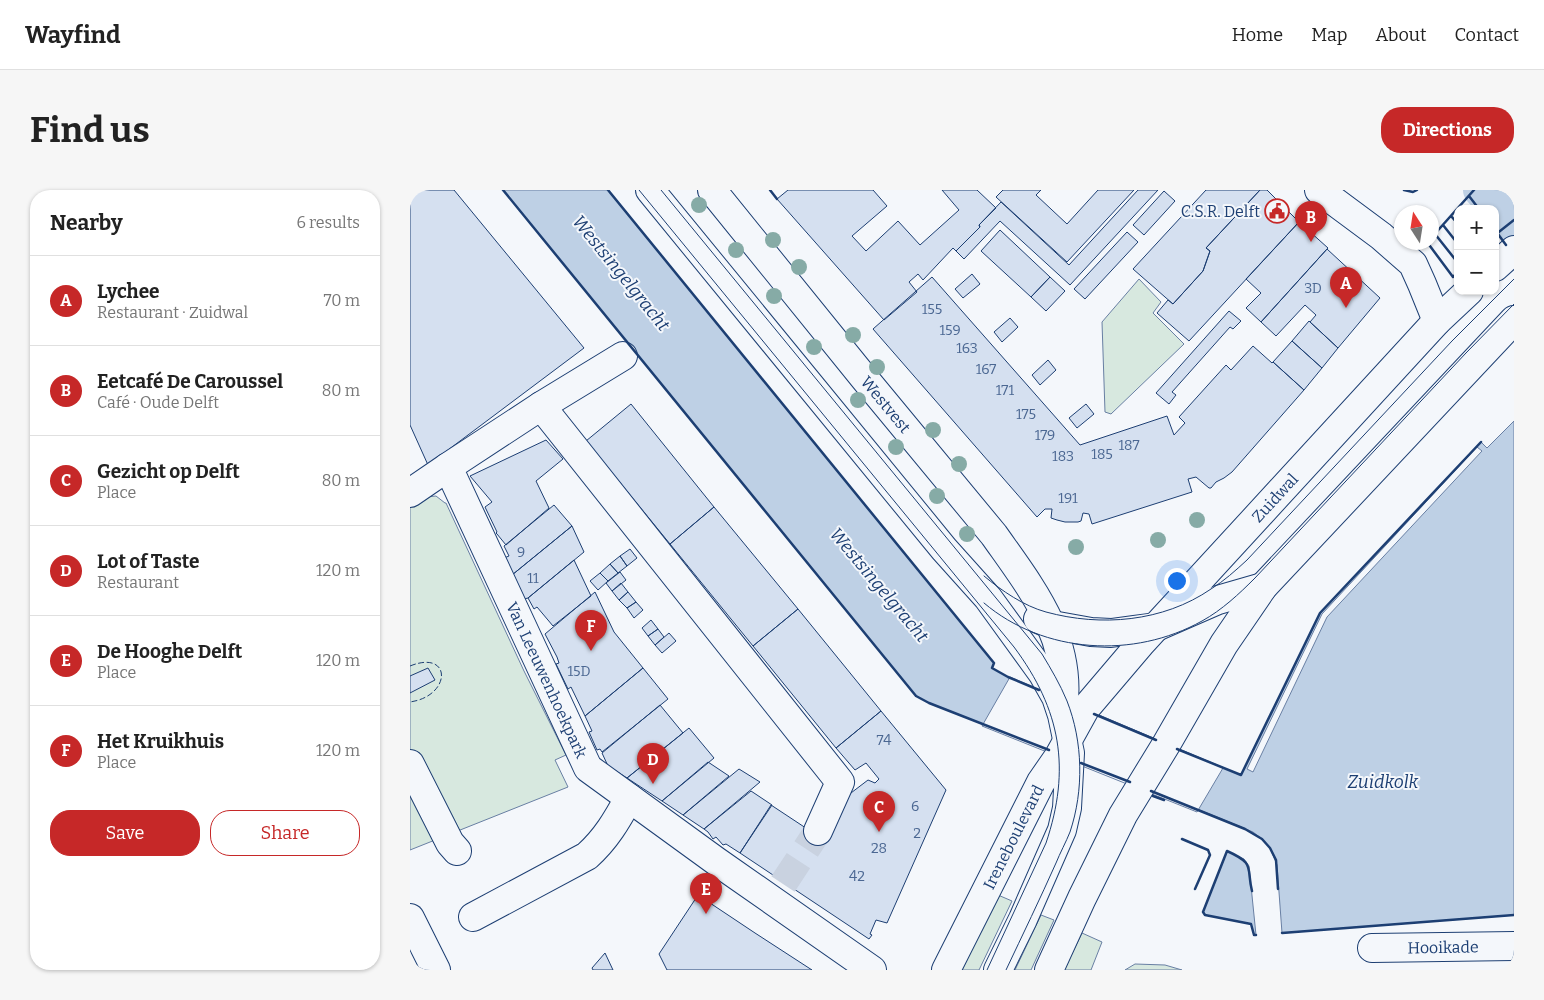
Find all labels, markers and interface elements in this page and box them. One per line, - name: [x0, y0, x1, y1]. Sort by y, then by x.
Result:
- text: Wayfind: [25, 21, 121, 49]
- text: Home: [1232, 24, 1283, 46]
- text: Map: [1311, 24, 1347, 46]
- text: About: [1375, 24, 1426, 46]
- text: Contact: [1454, 24, 1519, 46]
- button: Directions: [1381, 107, 1514, 153]
- text: Find us: [30, 109, 150, 151]
- public building icon: C.S.R. Delft: [1264, 198, 1290, 224]
- pin: B: [1295, 201, 1327, 242]
- place label: C.S.R. Delft: [1181, 202, 1260, 221]
- north arrow: [1394, 205, 1439, 250]
- map controls: [1454, 205, 1499, 295]
- button: +: [1454, 205, 1499, 250]
- text: Nearby: [50, 210, 123, 236]
- water label: Westsingelgracht: [568, 211, 675, 336]
- text: 6 results: [297, 213, 360, 232]
- button: −: [1454, 250, 1499, 295]
- pin: A: [1330, 267, 1362, 308]
- text: Lychee: [97, 280, 160, 303]
- house number: 3D: [1304, 280, 1322, 297]
- text: A: [60, 291, 72, 310]
- text: 70 m: [324, 291, 360, 310]
- house number: 155: [922, 301, 942, 318]
- text: Restaurant · Zuidwal: [97, 303, 248, 322]
- house number: 159: [939, 322, 961, 339]
- house number: 163: [956, 340, 978, 357]
- house number: 167: [976, 361, 996, 378]
- text: Eetcafé De Caroussel: [97, 370, 283, 393]
- street label: Westvest: [857, 373, 915, 437]
- text: B: [61, 381, 71, 400]
- text: 80 m: [322, 381, 360, 400]
- house number: 171: [996, 382, 1014, 399]
- text: Café · Oude Delft: [97, 393, 219, 412]
- house number: 175: [1016, 406, 1036, 423]
- house number: 179: [1035, 427, 1055, 444]
- house number: 187: [1118, 437, 1140, 454]
- house number: 185: [1091, 446, 1113, 463]
- house number: 183: [1052, 448, 1074, 465]
- text: Gezicht op Delft: [97, 460, 240, 483]
- street label: Zuidwal: [1248, 469, 1302, 526]
- text: C: [61, 471, 71, 490]
- text: 80 m: [322, 471, 360, 490]
- text: Place: [97, 483, 136, 502]
- house number: 191: [1058, 490, 1078, 507]
- water label: Westsingelgracht: [825, 523, 934, 647]
- house number: 9: [517, 544, 525, 561]
- text: Lot of Taste: [97, 550, 199, 573]
- text: D: [60, 561, 72, 580]
- text: 120 m: [316, 561, 360, 580]
- your location: [1164, 568, 1190, 594]
- house number: 11: [527, 570, 539, 587]
- text: Restaurant: [97, 573, 179, 592]
- street label: Van Leeuwenhoekpark: [502, 599, 591, 761]
- pin: F: [575, 610, 607, 651]
- text: De Hooghe Delft: [97, 640, 242, 663]
- text: E: [61, 651, 71, 670]
- text: 120 m: [316, 651, 360, 670]
- text: Place: [97, 663, 136, 682]
- house number: 15D: [567, 663, 591, 680]
- text: Het Kruikhuis: [97, 730, 224, 753]
- house number: 74: [876, 732, 892, 749]
- text: F: [62, 741, 71, 760]
- text: 120 m: [316, 741, 360, 760]
- pin: D: [637, 743, 669, 784]
- text: Place: [97, 753, 136, 772]
- water label: Zuidkolk: [1348, 771, 1419, 793]
- street label: Ireneboulevard: [979, 781, 1048, 893]
- pin: C: [863, 791, 895, 832]
- house number: 6: [911, 798, 919, 815]
- button: Save: [50, 810, 200, 856]
- button: Share: [210, 810, 360, 856]
- house number: 2: [913, 825, 921, 842]
- house number: 28: [871, 840, 887, 857]
- house number: 42: [849, 868, 865, 885]
- pin: E: [690, 873, 722, 914]
- street label: Hooikade: [1407, 937, 1479, 958]

